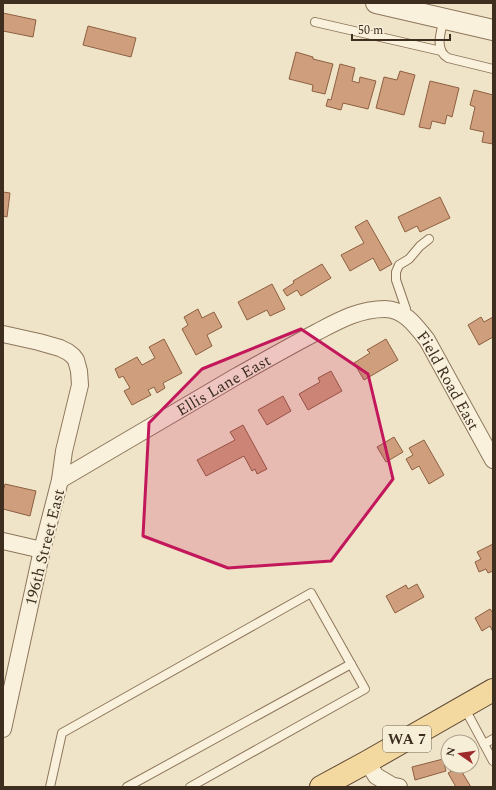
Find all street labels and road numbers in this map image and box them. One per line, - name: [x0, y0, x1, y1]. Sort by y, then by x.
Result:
- street label: Field Road East: [411, 326, 486, 435]
- street label: Ellis Lane East: [172, 348, 276, 422]
- street label: 196th Street East: [19, 486, 71, 608]
- road number: WA 7: [383, 726, 431, 752]

